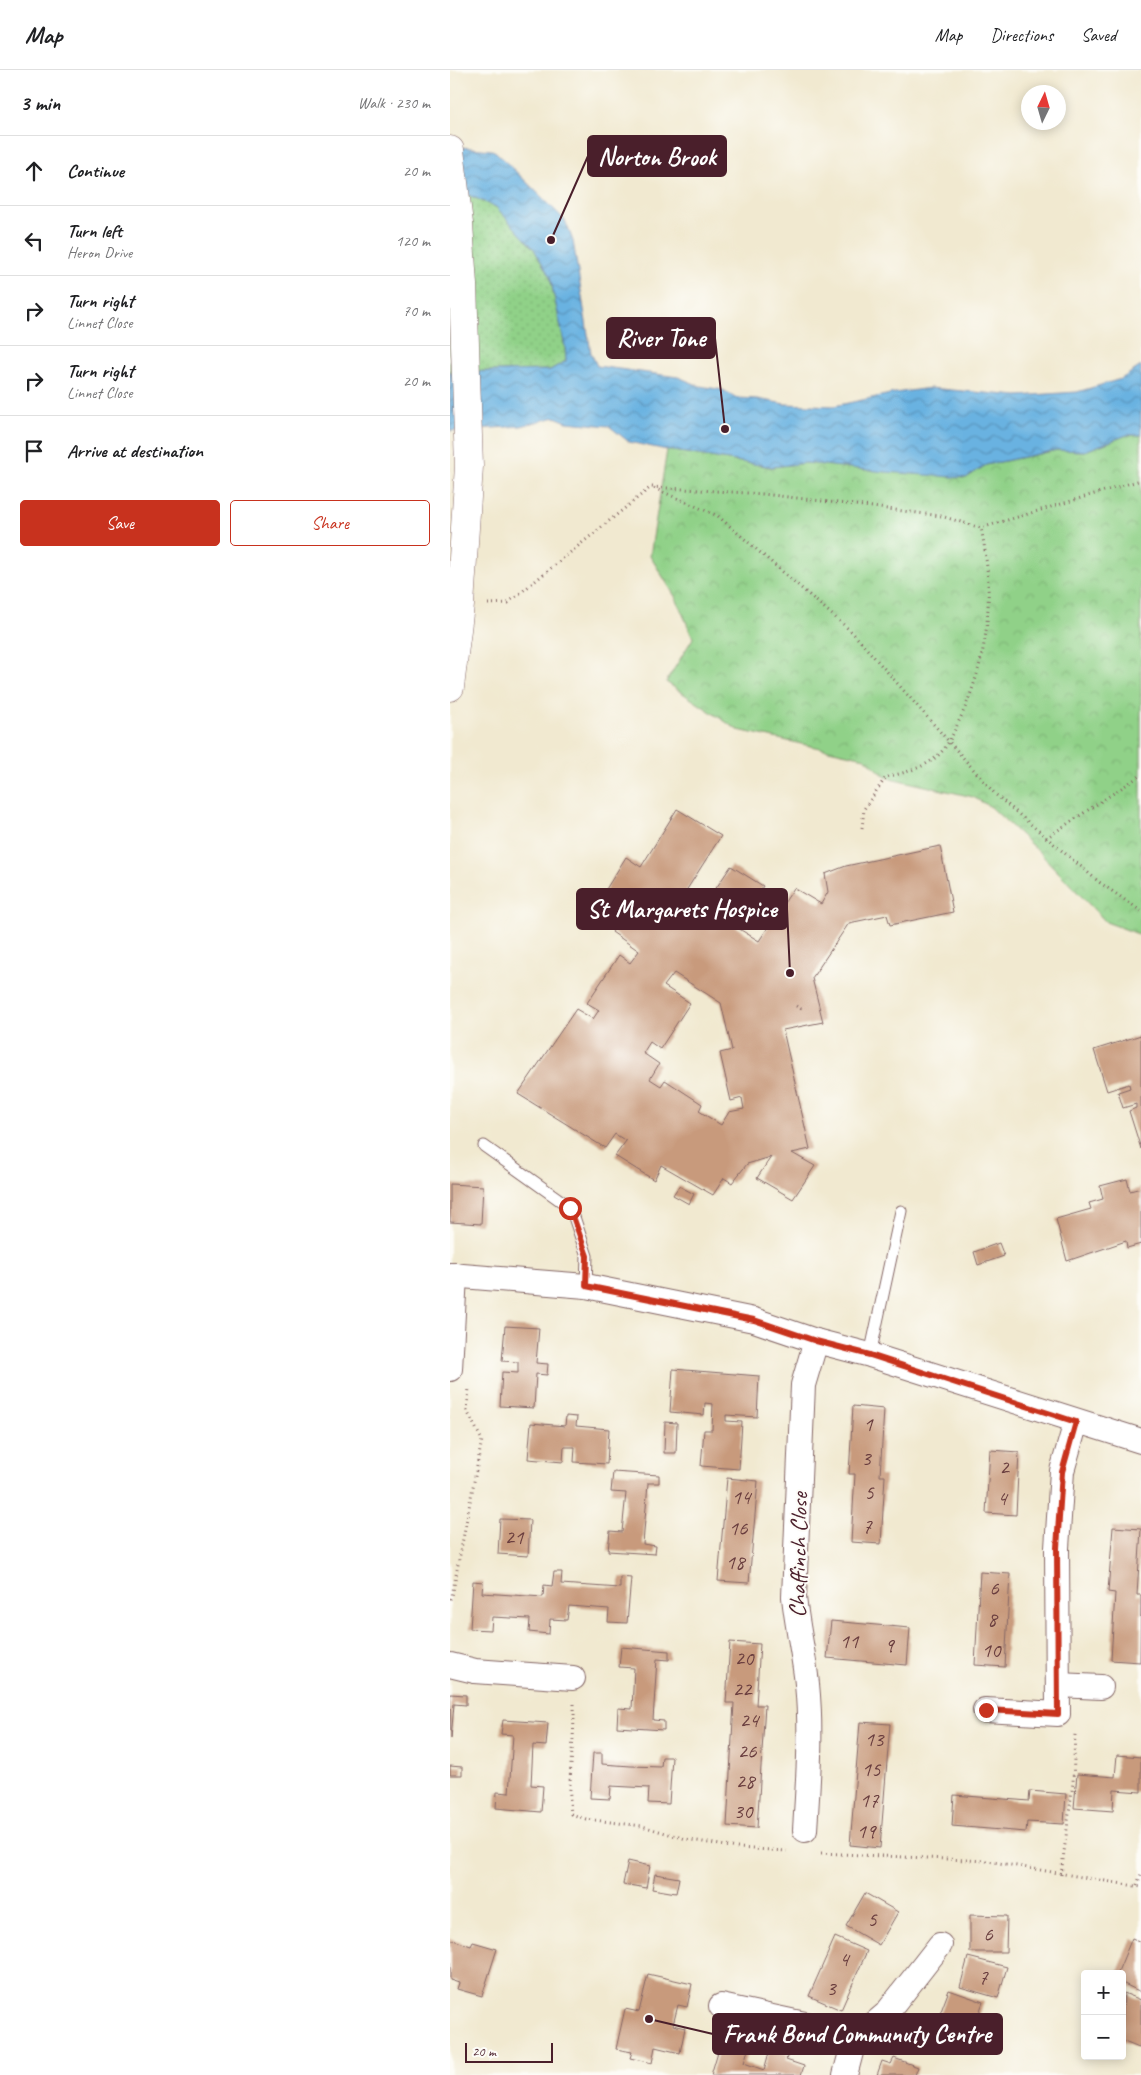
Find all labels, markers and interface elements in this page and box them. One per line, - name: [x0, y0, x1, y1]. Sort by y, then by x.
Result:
- text: Map: [25, 20, 62, 50]
- text: Map: [935, 24, 962, 46]
- text: Directions: [990, 24, 1053, 46]
- text: Saved: [1081, 24, 1116, 46]
- north arrow: [1021, 85, 1066, 130]
- text: 3 min: [20, 90, 60, 116]
- text: Walk · 230 m: [358, 93, 430, 113]
- callout: Norton Brook: [588, 136, 726, 176]
- text: Norton Brook: [598, 141, 719, 173]
- icon: ahead: [20, 157, 48, 185]
- text: Continue: [67, 159, 124, 183]
- text: 20 m: [403, 161, 430, 181]
- text: Turn left: [67, 219, 122, 243]
- icon: left: [20, 227, 48, 255]
- text: 120 m: [396, 231, 430, 251]
- text: Heron Drive: [67, 243, 132, 263]
- text: Turn right: [67, 289, 134, 313]
- icon: right: [20, 297, 48, 325]
- text: 70 m: [403, 301, 430, 321]
- text: Linnet Close: [67, 313, 132, 333]
- callout: River Tone: [607, 318, 715, 358]
- text: River Tone: [617, 322, 708, 354]
- text: Turn right: [67, 359, 134, 383]
- icon: right: [20, 367, 48, 395]
- text: 20 m: [403, 371, 430, 391]
- text: Linnet Close: [67, 383, 132, 403]
- icon: arrive: [20, 437, 48, 465]
- text: Arrive at destination: [67, 439, 203, 463]
- button: Save: [20, 500, 220, 546]
- button: Share: [230, 500, 430, 546]
- callout: St Margarets Hospice: [577, 889, 787, 929]
- text: St Margarets Hospice: [587, 893, 779, 925]
- route start: [559, 1197, 582, 1220]
- house number: 1: [863, 1411, 874, 1437]
- house number: 3: [861, 1445, 872, 1471]
- house number: 2: [999, 1454, 1010, 1480]
- house number: 5: [864, 1479, 875, 1505]
- house number: 14: [732, 1484, 753, 1510]
- house number: 4: [997, 1485, 1009, 1511]
- street label: Chaffinch Close: [782, 1490, 814, 1618]
- house number: 7: [862, 1513, 873, 1539]
- house number: 16: [729, 1515, 748, 1541]
- house number: 21: [505, 1524, 525, 1550]
- house number: 18: [726, 1549, 747, 1575]
- house number: 6: [989, 1575, 999, 1601]
- house number: 8: [987, 1606, 999, 1632]
- house number: 11: [840, 1628, 860, 1654]
- house number: 9: [884, 1632, 895, 1658]
- house number: 10: [982, 1637, 1002, 1663]
- house number: 20: [735, 1645, 755, 1671]
- house number: 22: [733, 1676, 753, 1702]
- route end: [975, 1699, 998, 1722]
- house number: 24: [740, 1707, 761, 1733]
- house number: 13: [865, 1726, 885, 1752]
- house number: 26: [738, 1738, 757, 1764]
- house number: 15: [862, 1756, 882, 1782]
- house number: 28: [736, 1768, 757, 1794]
- house number: 17: [860, 1787, 880, 1813]
- house number: 30: [734, 1798, 754, 1824]
- house number: 19: [857, 1818, 877, 1844]
- house number: 5: [867, 1906, 878, 1932]
- house number: 6: [983, 1921, 993, 1947]
- house number: 4: [839, 1946, 851, 1972]
- house number: 7: [978, 1964, 989, 1990]
- map controls: [1081, 1970, 1126, 2060]
- button: +: [1081, 1970, 1126, 2015]
- house number: 3: [826, 1975, 837, 2001]
- callout: Frank Bond Communuty Centre: [713, 2014, 1002, 2054]
- button: −: [1081, 2015, 1126, 2060]
- text: Frank Bond Communuty Centre: [723, 2018, 994, 2050]
- scale bar: [465, 2040, 552, 2063]
- text: 20 m: [472, 2043, 496, 2060]

